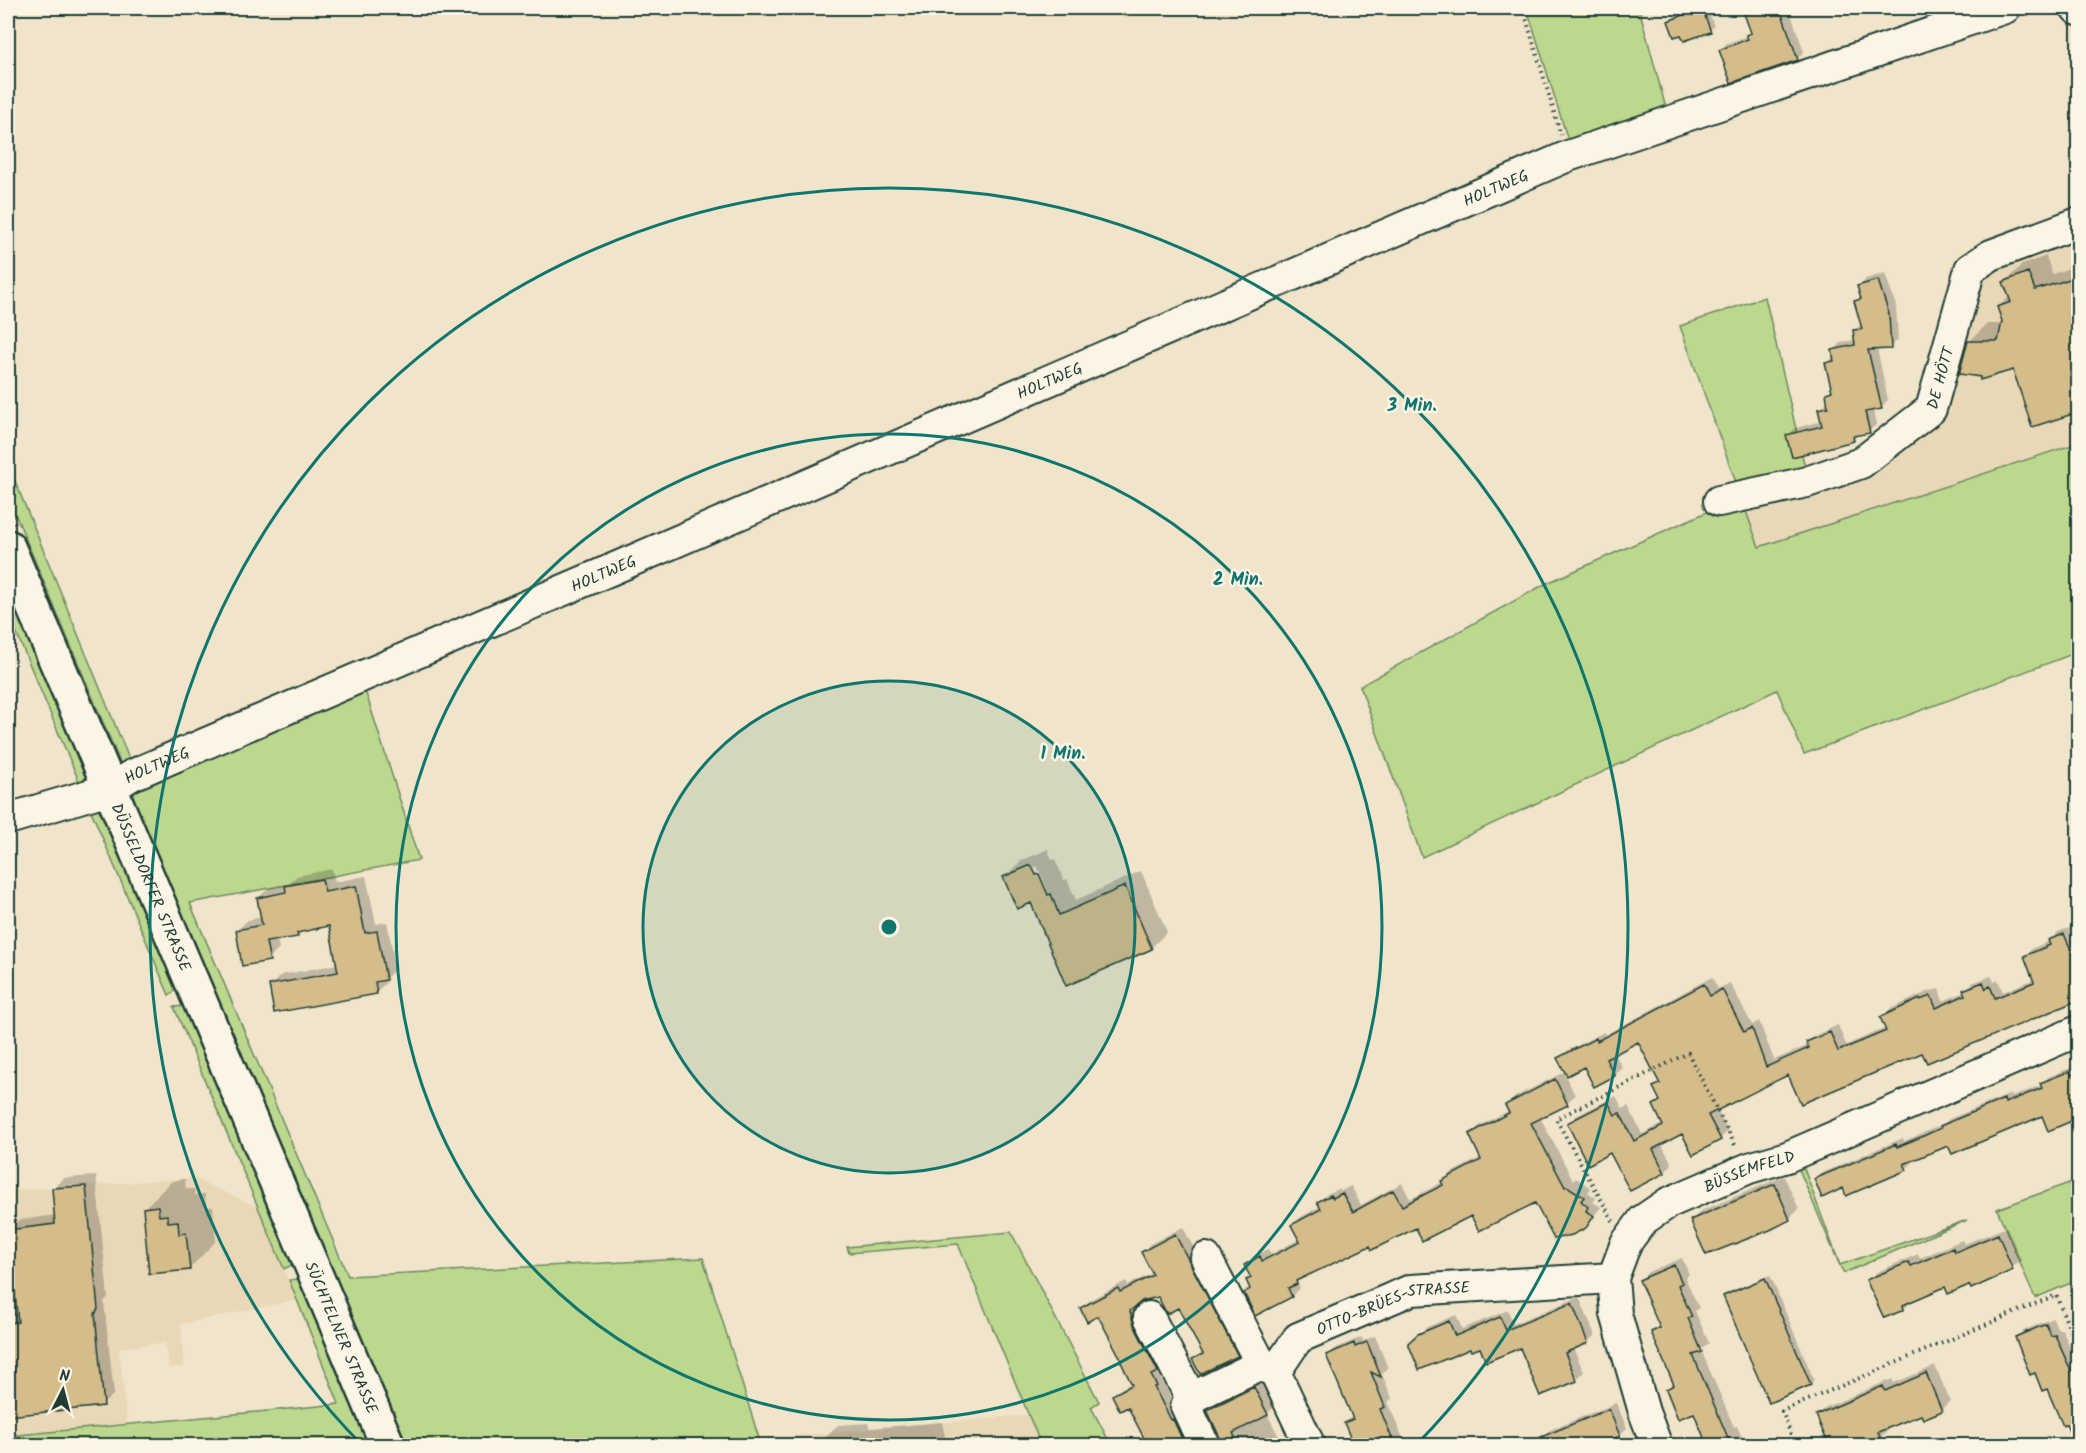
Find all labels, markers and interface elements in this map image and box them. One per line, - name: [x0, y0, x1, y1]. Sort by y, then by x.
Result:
- street label: HOLTWEG: [1459, 163, 1533, 214]
- street label: DE HÖTT: [1921, 343, 1962, 412]
- street label: HOLTWEG: [1013, 356, 1087, 407]
- text: 3 Min.: [1386, 392, 1437, 421]
- street label: HOLTWEG: [567, 549, 641, 600]
- text: 2 Min.: [1213, 566, 1263, 595]
- text: 1 Min.: [1041, 740, 1085, 769]
- street label: HOLTWEG: [119, 741, 194, 791]
- street label: DÜSSELDORFER STRASSE: [104, 799, 197, 976]
- centre of rings: [879, 917, 899, 937]
- street label: BÜSSEMFELD: [1700, 1144, 1799, 1200]
- street label: SÜCHTELNER STRASSE: [297, 1258, 384, 1419]
- street label: OTTO-BRÜES-STRASSE: [1313, 1275, 1471, 1343]
- north arrow: [33, 1360, 93, 1420]
- text: N: [58, 1364, 71, 1390]

